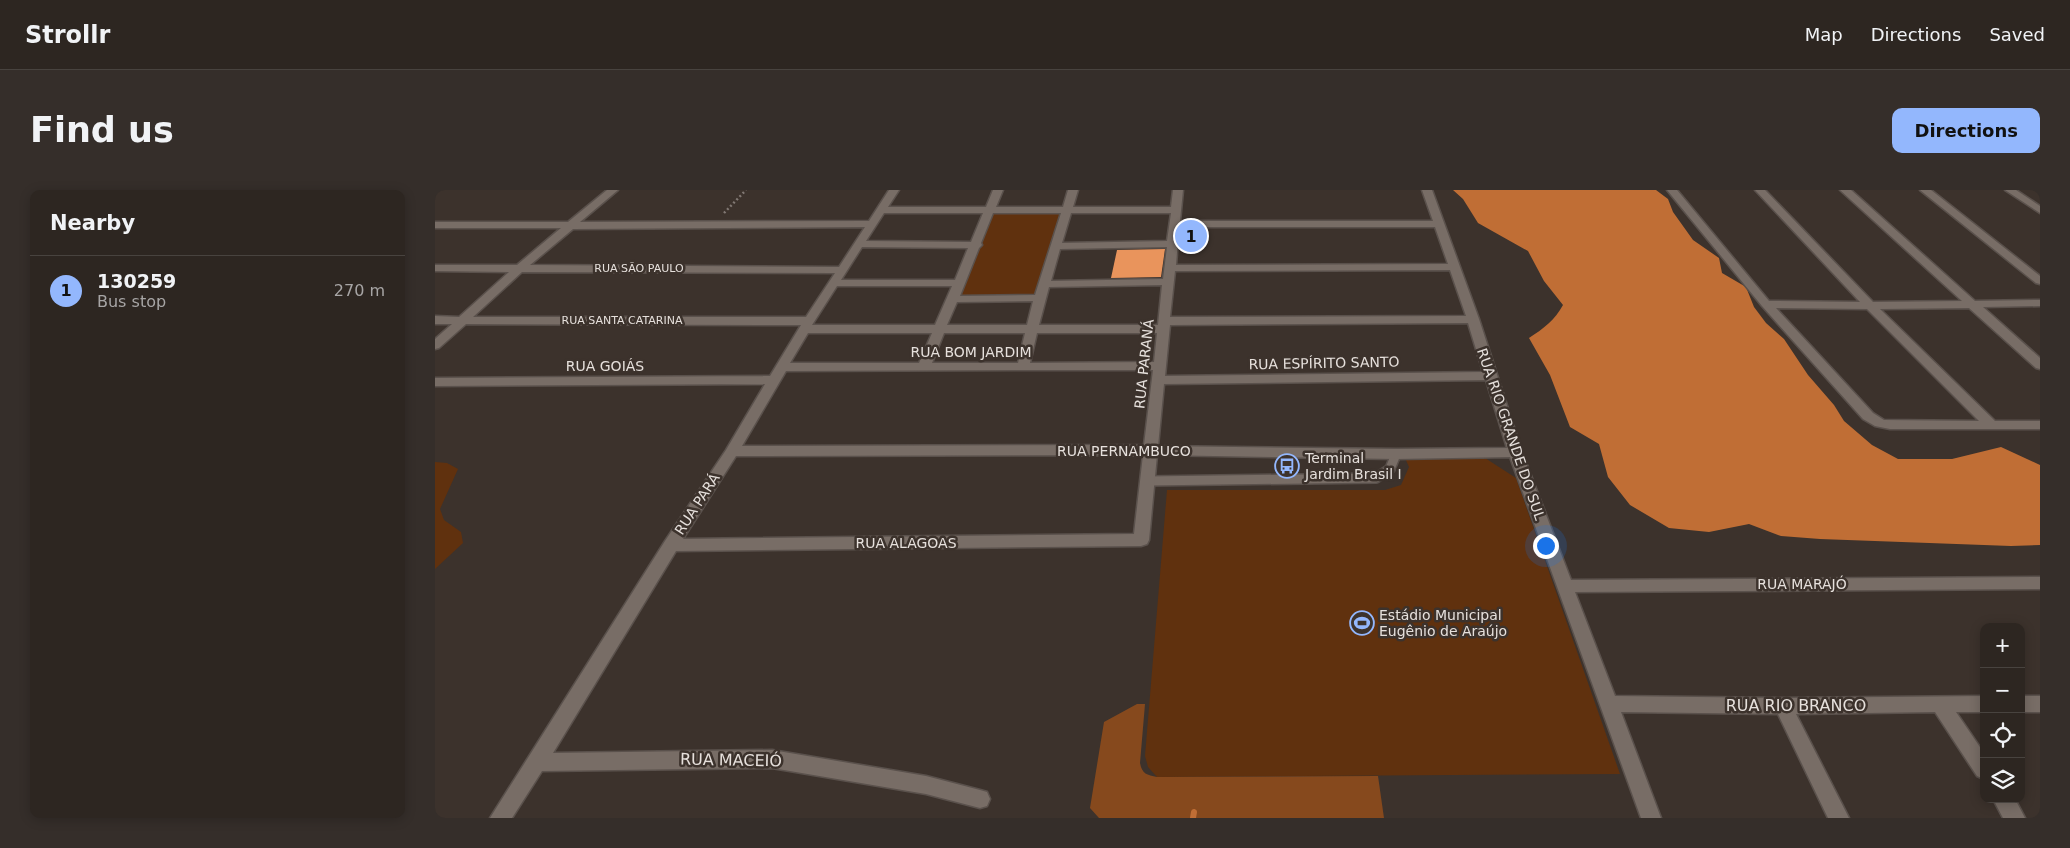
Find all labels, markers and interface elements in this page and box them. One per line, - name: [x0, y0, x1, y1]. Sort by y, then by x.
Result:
- text: Strollr: [25, 21, 110, 49]
- text: Map: [1805, 24, 1843, 45]
- text: Directions: [1871, 24, 1961, 45]
- text: Saved: [1989, 24, 2045, 45]
- button: Directions: [1892, 108, 2040, 153]
- text: Find us: [30, 110, 174, 150]
- text: Nearby: [50, 211, 135, 235]
- pin: 1: [1175, 217, 1207, 255]
- street label: RUA SÃO PAULO: [594, 262, 684, 275]
- text: 130259: [97, 270, 176, 292]
- text: 1: [60, 281, 72, 300]
- text: 270 m: [334, 281, 385, 300]
- text: Bus stop: [97, 292, 166, 311]
- street label: RUA SANTA CATARINA: [562, 314, 683, 327]
- street label: RUA PARANÁ: [1131, 318, 1157, 410]
- street label: RUA BOM JARDIM: [910, 344, 1032, 360]
- street label: RUA RIO GRANDE DO SUL: [1474, 346, 1548, 522]
- street label: RUA ESPÍRITO SANTO: [1248, 354, 1400, 372]
- street label: RUA GOIÁS: [566, 358, 644, 374]
- street label: RUA PERNAMBUCO: [1057, 443, 1191, 459]
- place label: Terminal Jardim Brasil I: [1304, 450, 1402, 482]
- bus stop icon: Terminal Jardim Brasil I: [1274, 453, 1300, 479]
- street label: RUA PARÁ: [671, 470, 723, 538]
- your location: [1533, 533, 1559, 559]
- street label: RUA ALAGOAS: [855, 535, 957, 551]
- street label: RUA MARAJÓ: [1757, 575, 1847, 592]
- place label: Estádio Municipal Eugênio de Araújo: [1379, 607, 1507, 639]
- sports icon: Estádio Municipal Eugênio de Araújo: [1349, 610, 1375, 636]
- map controls: [1980, 623, 2025, 803]
- button: +: [1980, 623, 2025, 668]
- button: −: [1980, 668, 2025, 713]
- street label: RUA RIO BRANCO: [1726, 696, 1866, 715]
- button: locate: [1980, 713, 2025, 758]
- street label: RUA MACEIÓ: [680, 750, 782, 770]
- button: layers: [1980, 758, 2025, 803]

